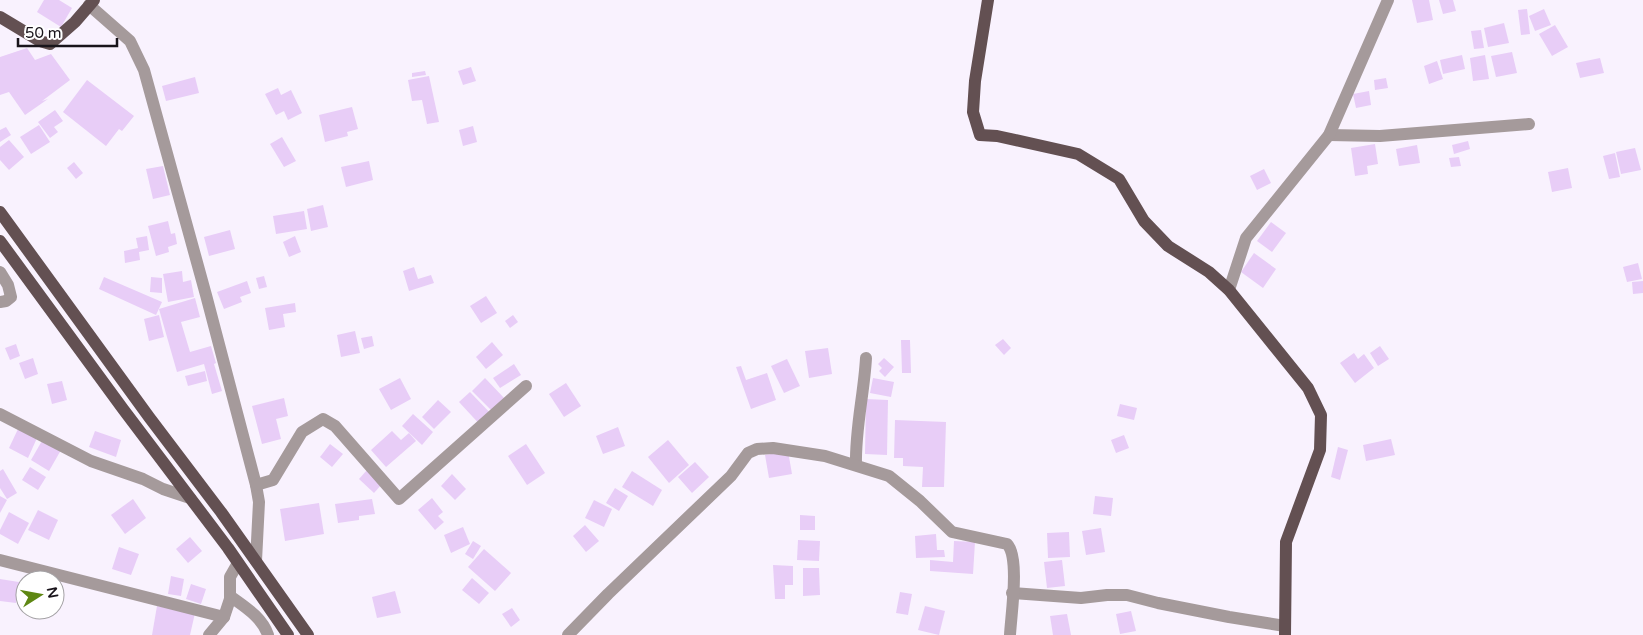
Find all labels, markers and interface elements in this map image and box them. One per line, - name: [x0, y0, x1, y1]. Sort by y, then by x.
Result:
- scale bar: [18, 15, 116, 47]
- text: 50 m: [25, 24, 62, 42]
- north arrow: [15, 570, 65, 620]
- text: N: [43, 585, 62, 600]

